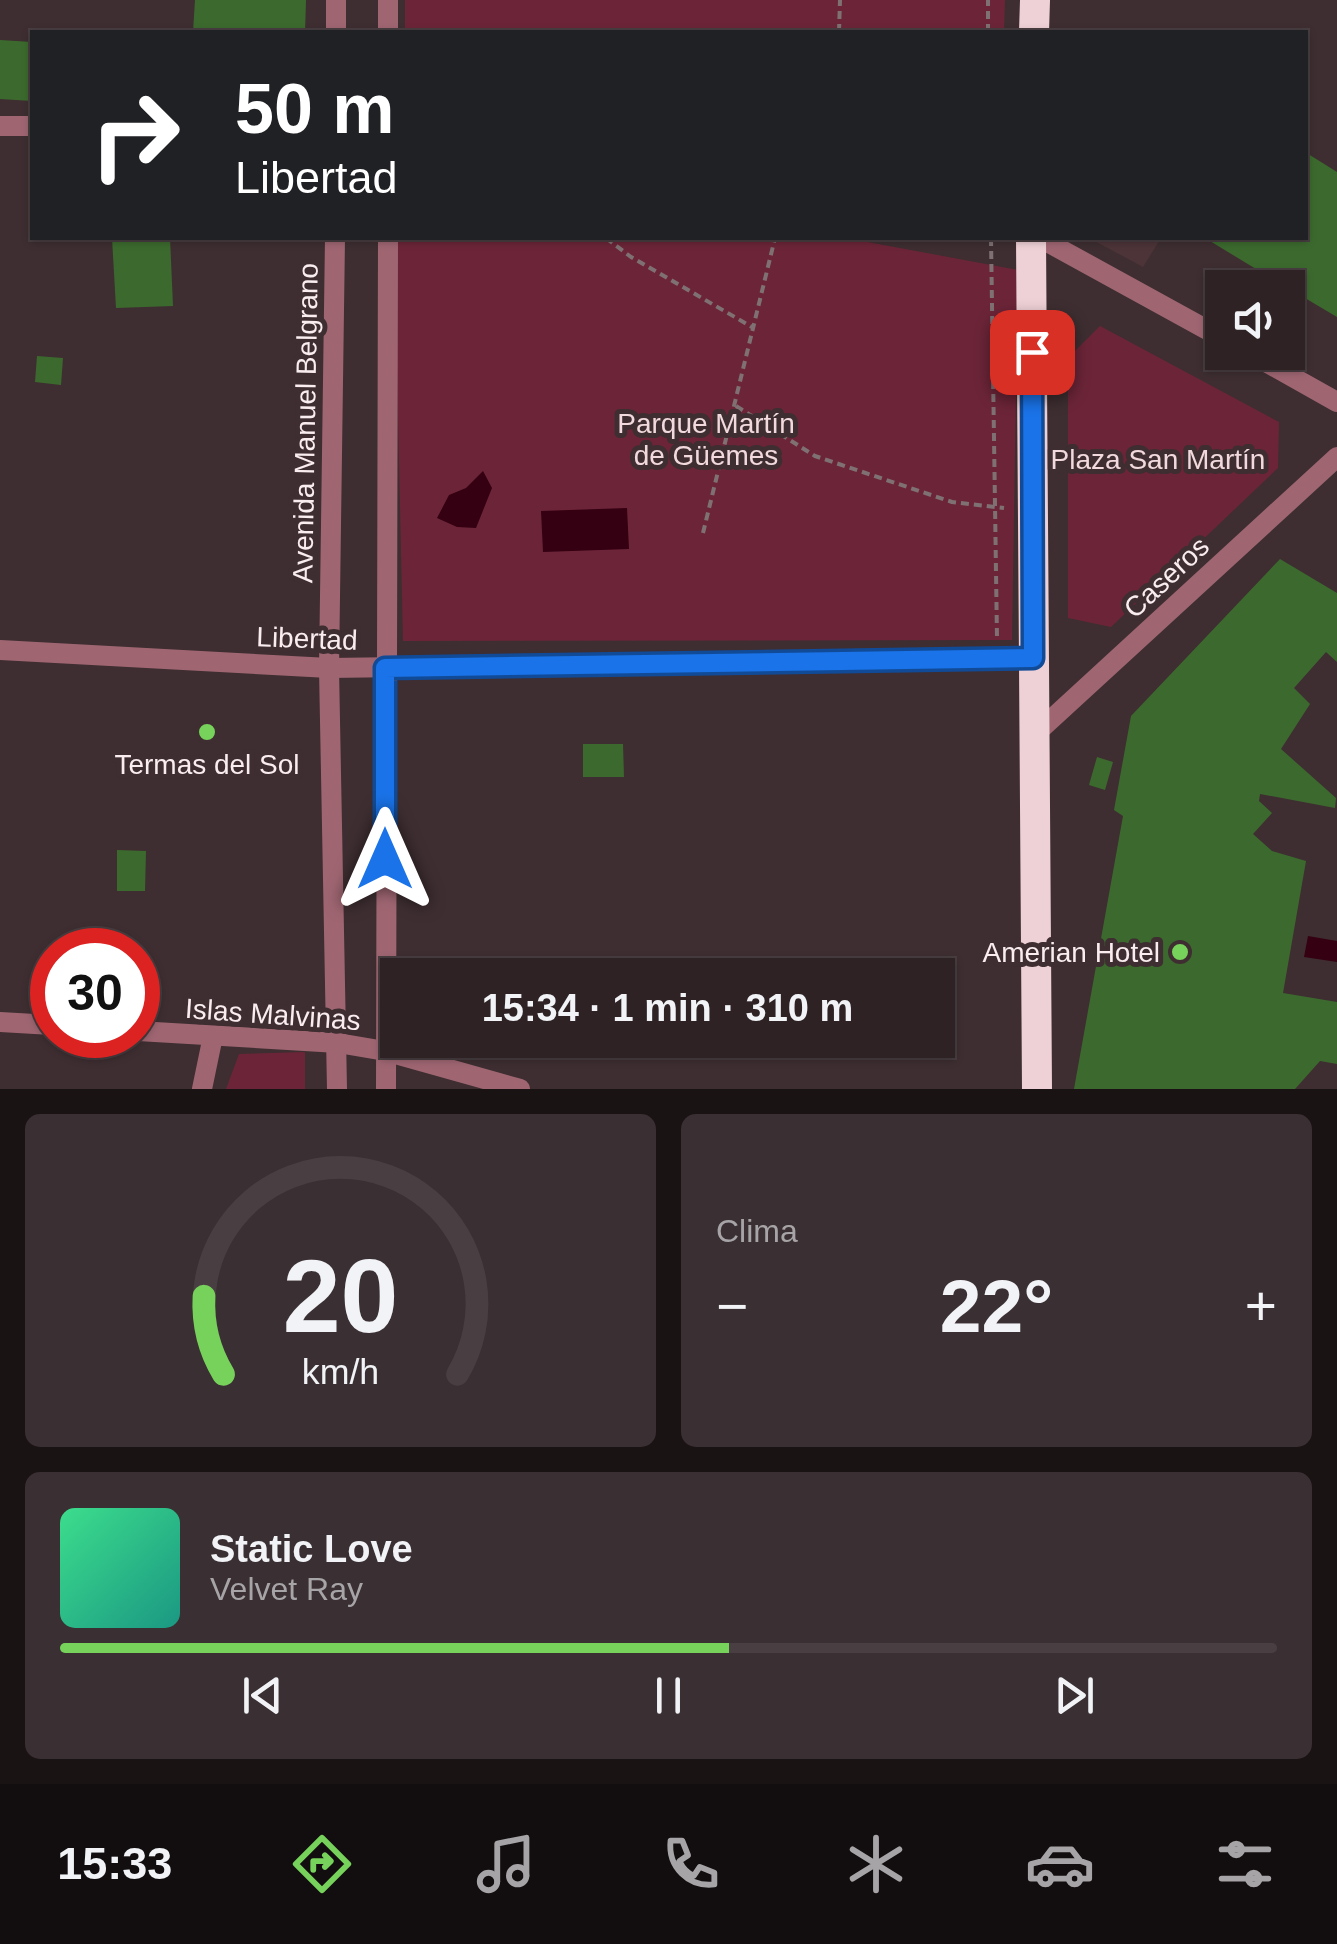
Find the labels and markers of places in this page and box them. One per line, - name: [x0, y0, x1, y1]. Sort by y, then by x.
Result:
- pin: [990, 310, 1075, 395]
- marker: Termas del Sol: [196, 721, 218, 743]
- place label: Termas del Sol: [114, 749, 300, 780]
- place label: Amerian Hotel: [983, 937, 1160, 968]
- marker: Amerian Hotel: [1169, 941, 1191, 963]

